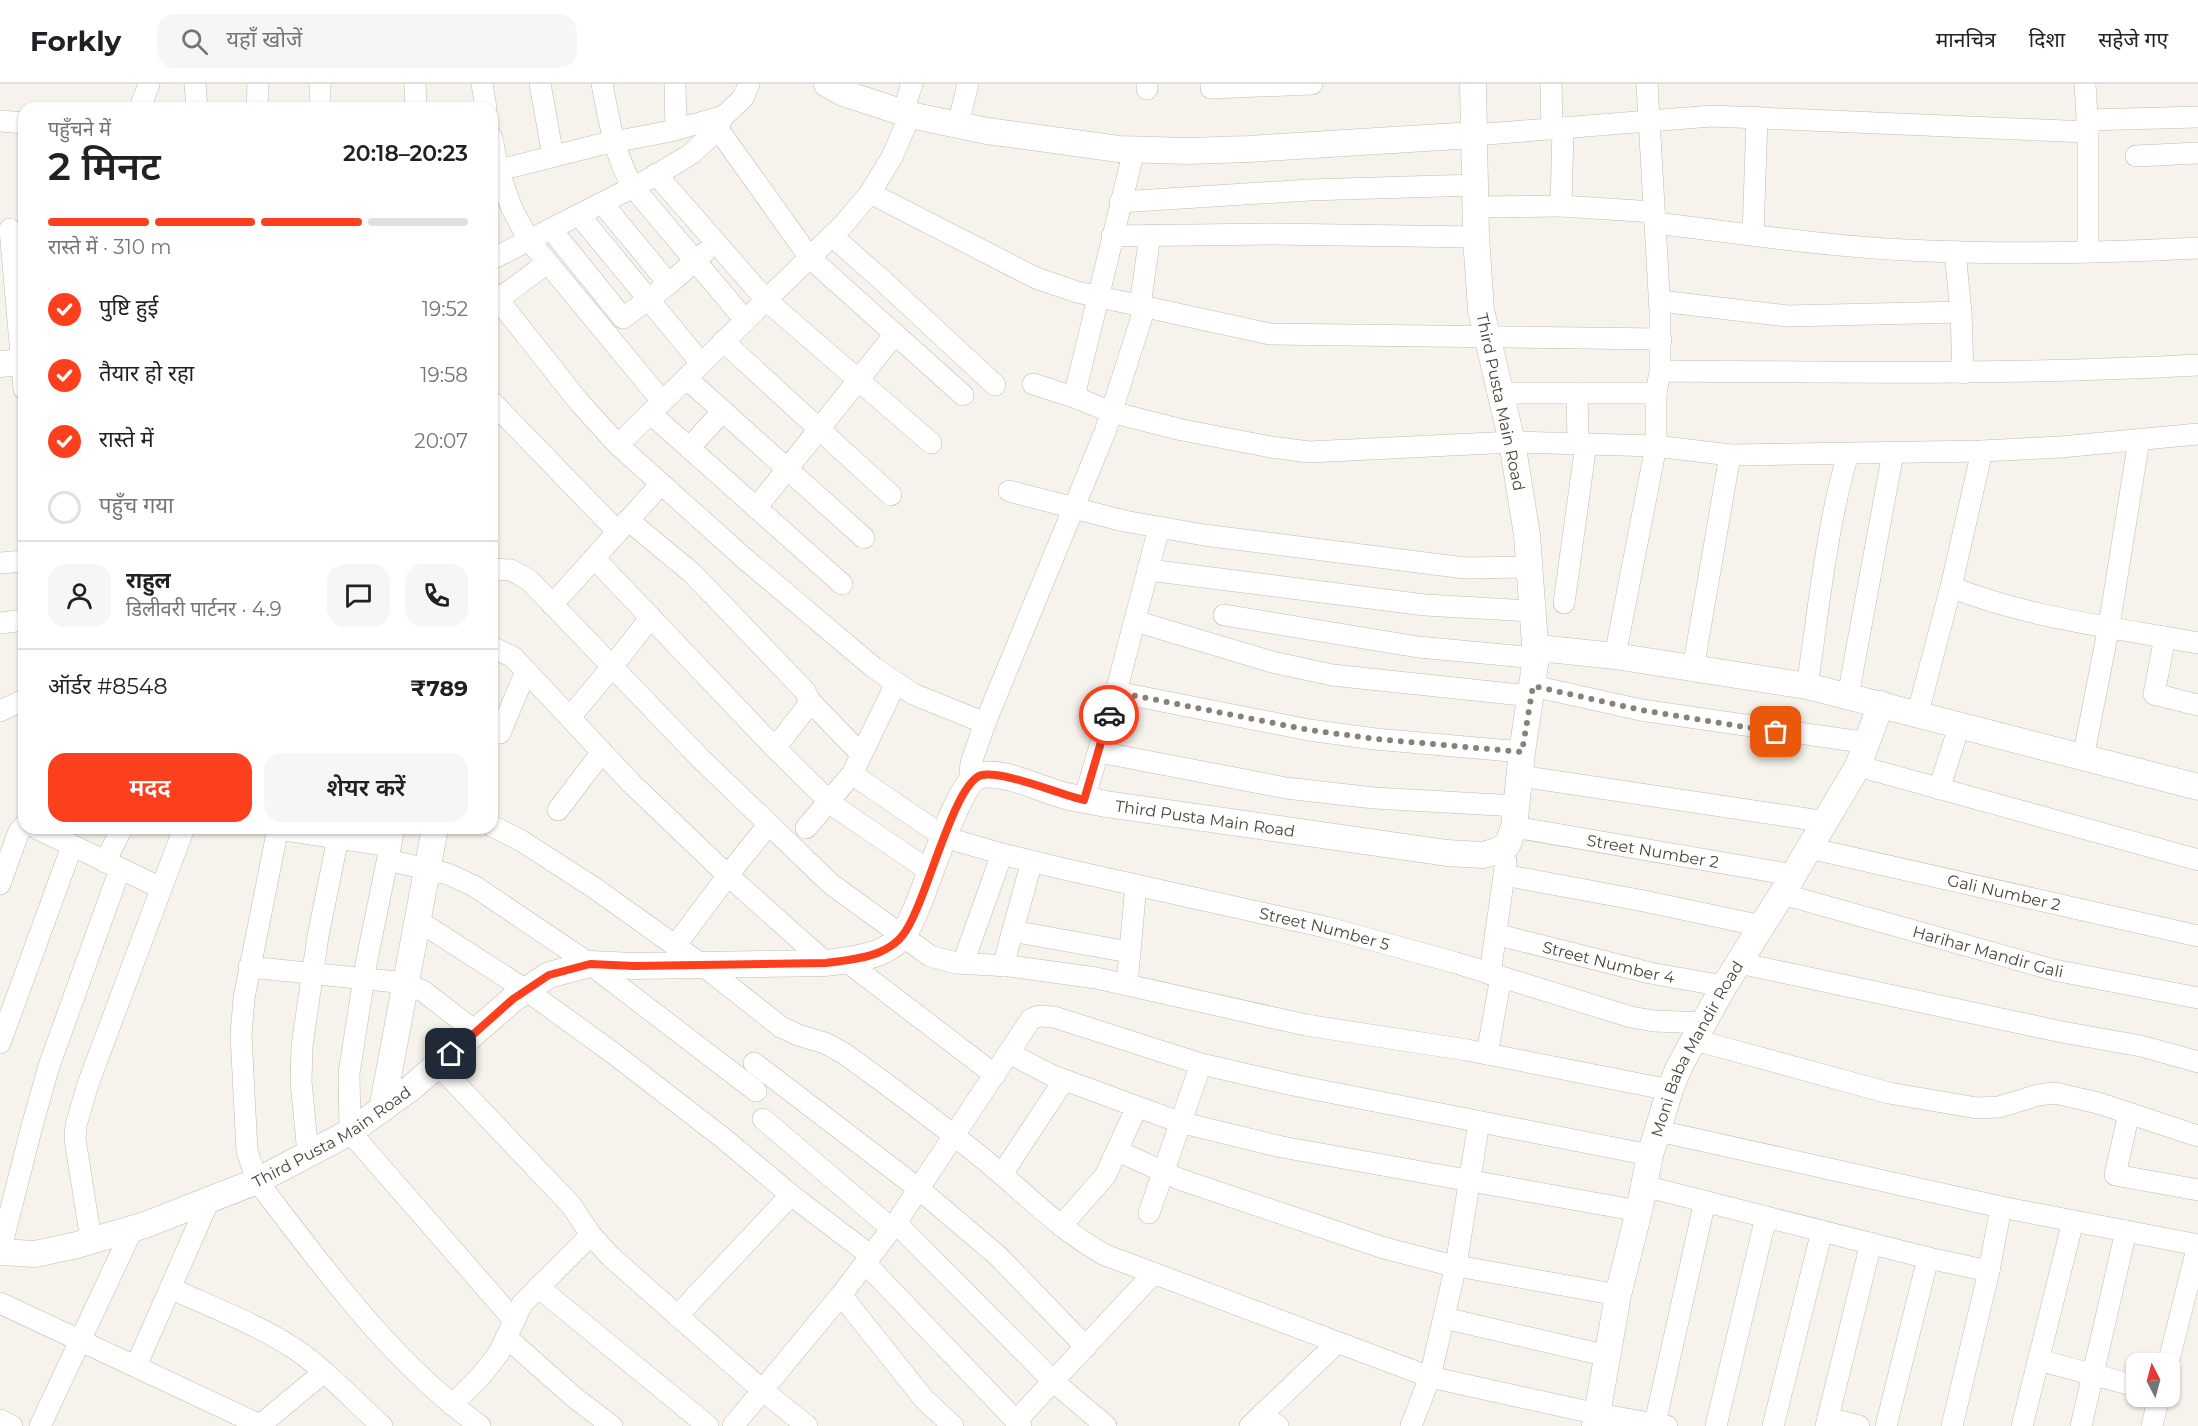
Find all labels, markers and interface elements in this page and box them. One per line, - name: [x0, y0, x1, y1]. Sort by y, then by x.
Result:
- search box: [157, 14, 577, 68]
- text: Forkly: [30, 24, 121, 58]
- icon: search: [178, 25, 211, 58]
- text: यहाँ खोजें: [226, 26, 302, 53]
- text: मानचित्र: [1936, 27, 1996, 52]
- text: दिशा: [2029, 27, 2065, 52]
- text: सहेजे गए: [2098, 27, 2168, 52]
- text: पहुँचने में: [48, 117, 111, 141]
- text: 20:18–20:23: [343, 140, 468, 167]
- text: 2 मिनट: [48, 142, 161, 190]
- text: रास्ते में · 310 m: [48, 235, 171, 259]
- icon: check: [48, 293, 81, 326]
- text: पुष्टि हुई: [99, 294, 158, 321]
- text: 19:52: [422, 297, 468, 321]
- street label: Third Pusta Main Road: [1472, 311, 1529, 493]
- icon: check: [48, 359, 81, 392]
- text: तैयार हो रहा: [99, 360, 194, 387]
- text: 19:58: [420, 363, 468, 387]
- icon: check: [48, 425, 81, 458]
- text: रास्ते में: [99, 426, 154, 453]
- text: 20:07: [414, 429, 468, 453]
- text: पहुँच गया: [99, 492, 174, 519]
- button: person: [48, 564, 111, 627]
- button: chat: [327, 564, 390, 627]
- button: phone: [405, 564, 468, 627]
- text: राहुल: [126, 567, 171, 594]
- text: डिलीवरी पार्टनर · 4.9: [126, 597, 282, 621]
- text: ऑर्डर #8548: [48, 673, 168, 700]
- text: ₹789: [410, 675, 468, 702]
- courier: [1079, 685, 1139, 745]
- icon: car: [1093, 699, 1126, 732]
- pin: [1750, 706, 1801, 757]
- icon: bag: [1759, 715, 1792, 748]
- button: मदद: [48, 753, 252, 822]
- button: शेयर करें: [264, 753, 468, 822]
- street label: Third Pusta Main Road: [1114, 796, 1296, 841]
- street label: Street Number 2: [1585, 831, 1720, 872]
- street label: Gali Number 2: [1945, 871, 2062, 915]
- street label: Street Number 5: [1257, 904, 1392, 954]
- street label: Harihar Mandir Gali: [1910, 922, 2065, 982]
- street label: Street Number 4: [1541, 937, 1676, 987]
- street label: Moni Baba Mandir Road: [1647, 958, 1747, 1139]
- pin: [425, 1028, 476, 1079]
- icon: home: [434, 1037, 467, 1070]
- street label: Third Pusta Main Road: [249, 1082, 415, 1192]
- north arrow: [2126, 1353, 2180, 1407]
- map controls: [2126, 1353, 2180, 1407]

